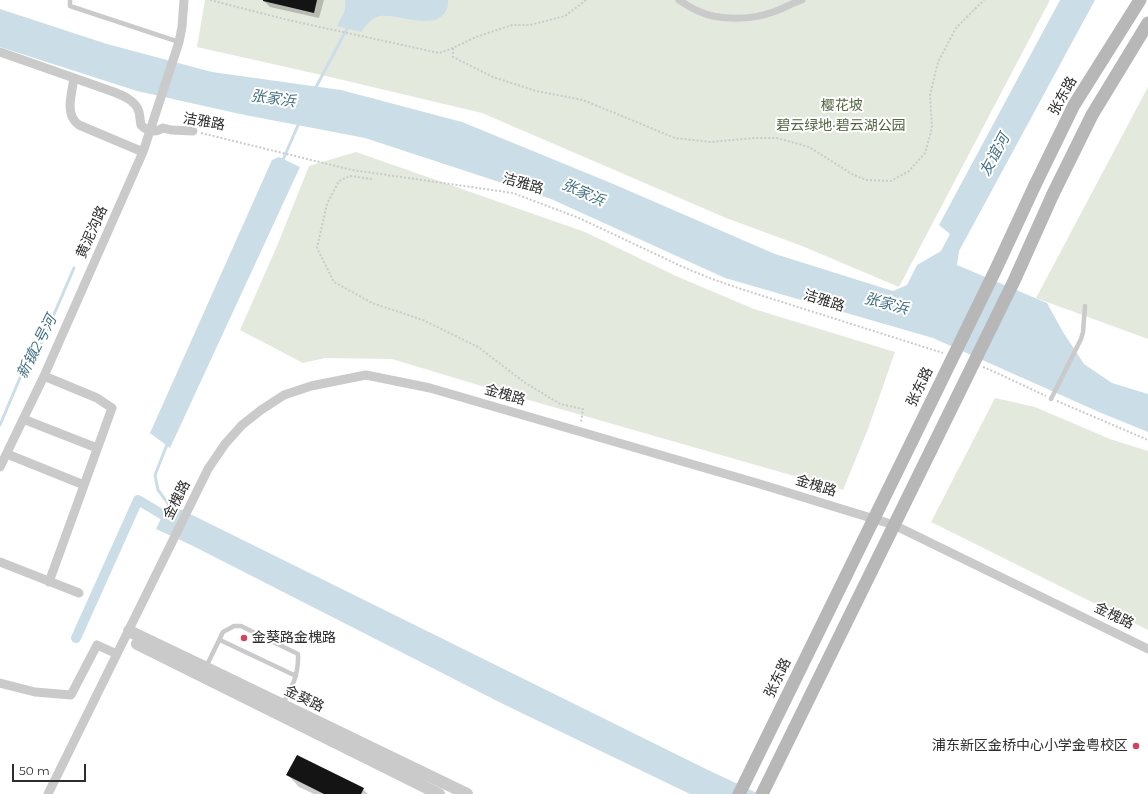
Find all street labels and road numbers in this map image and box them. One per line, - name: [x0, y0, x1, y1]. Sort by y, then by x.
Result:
- street label: 张东路: [1045, 74, 1081, 118]
- street label: 洁雅路: [182, 110, 226, 134]
- street label: 洁雅路: [500, 170, 546, 198]
- street label: 黄泥沟路: [73, 203, 111, 261]
- street label: 洁雅路: [801, 287, 847, 315]
- street label: 张东路: [903, 364, 937, 410]
- street label: 金槐路: [482, 381, 528, 409]
- street label: 金槐路: [793, 472, 839, 500]
- street label: 金槐路: [160, 477, 194, 523]
- street label: 金槐路: [1091, 599, 1137, 633]
- street label: 张东路: [761, 655, 795, 701]
- street label: 金葵路: [281, 682, 327, 716]

